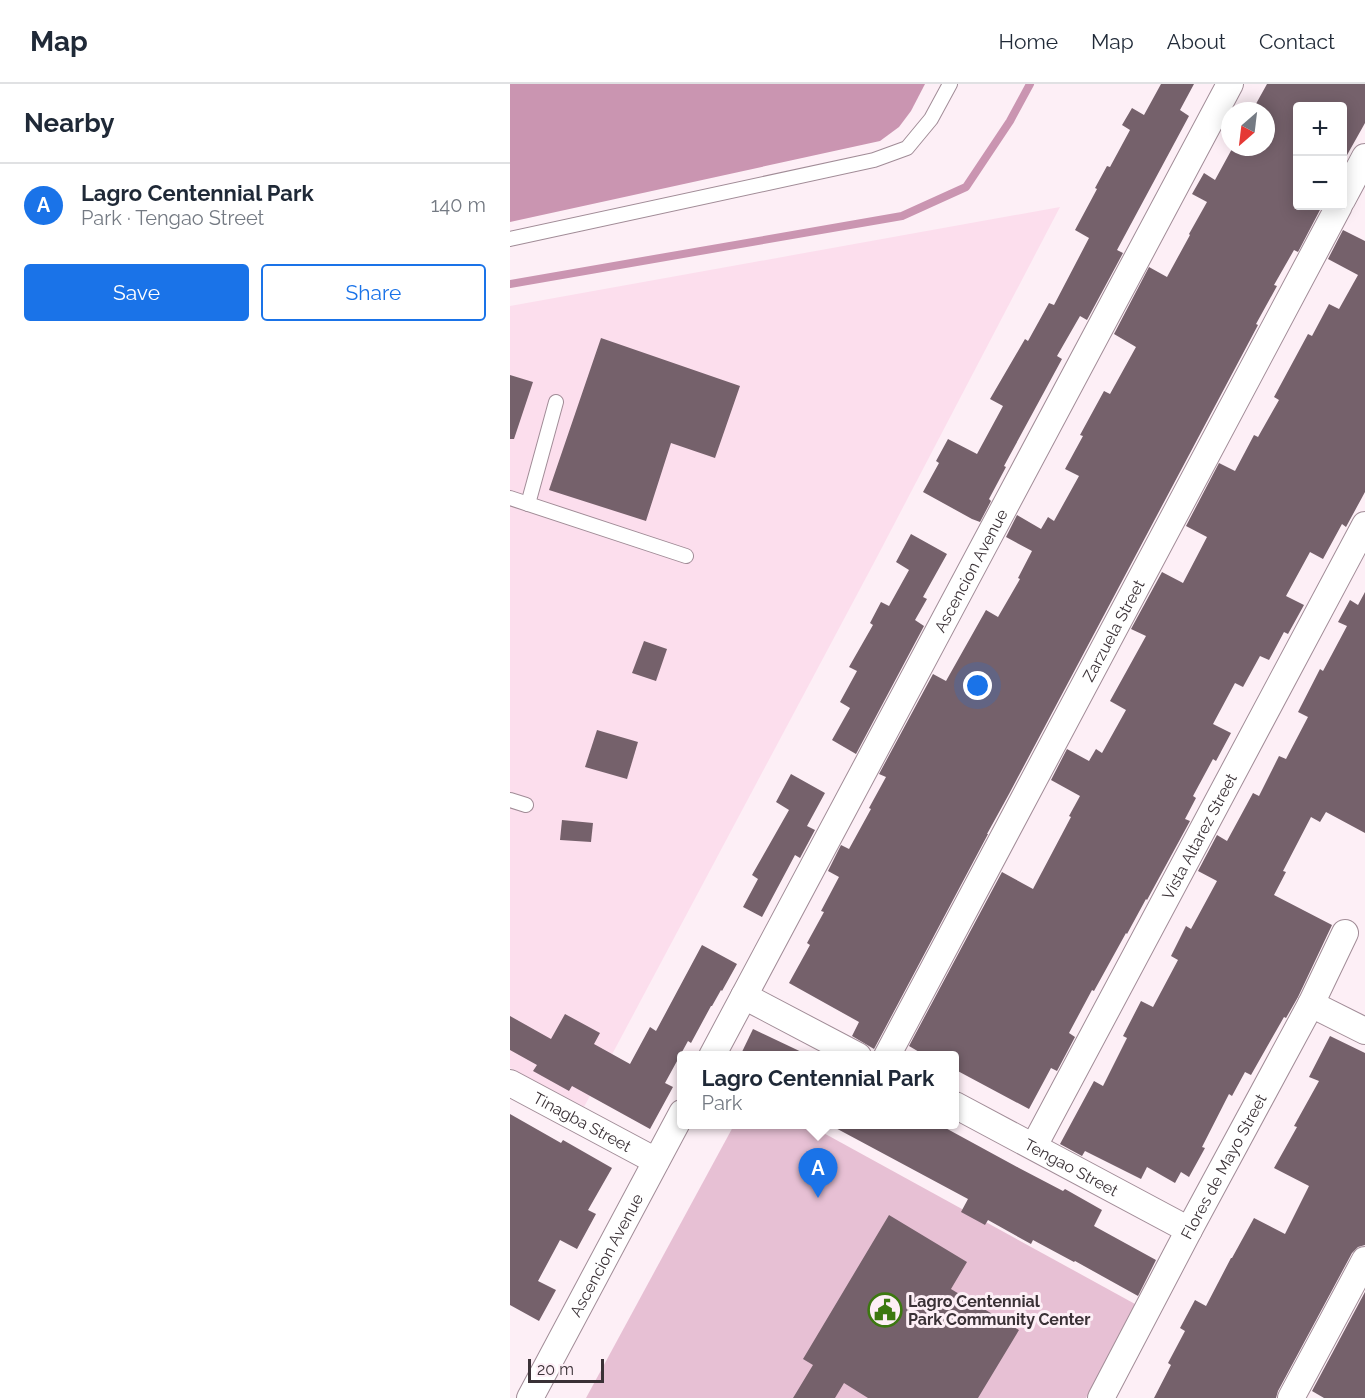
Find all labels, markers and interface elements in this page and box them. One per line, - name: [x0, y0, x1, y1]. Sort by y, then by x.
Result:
- text: Map: [30, 25, 88, 58]
- text: Home: [999, 29, 1058, 54]
- text: Map: [1091, 29, 1134, 54]
- text: About: [1167, 29, 1226, 54]
- text: Contact: [1259, 29, 1335, 54]
- north arrow: [1221, 102, 1275, 156]
- map controls: [1293, 102, 1347, 210]
- button: +: [1293, 102, 1347, 156]
- text: Nearby: [24, 108, 114, 138]
- button: −: [1293, 156, 1347, 210]
- text: Lagro Centennial Park: [81, 180, 314, 206]
- text: A: [37, 193, 50, 217]
- text: 140 m: [431, 193, 486, 217]
- text: Park · Tengao Street: [81, 206, 264, 230]
- button: Save: [24, 264, 249, 321]
- button: Share: [261, 264, 486, 321]
- street label: Ascencion Avenue: [931, 506, 1012, 636]
- street label: Zarzuela Street: [1079, 576, 1149, 685]
- your location: [963, 671, 992, 700]
- street label: Vista Altarez Street: [1158, 770, 1241, 903]
- popup: [677, 1051, 959, 1129]
- text: Lagro Centennial Park: [702, 1065, 934, 1091]
- street label: Tinagba Street: [530, 1088, 635, 1156]
- street label: Flores de Mayo Street: [1177, 1090, 1271, 1242]
- text: Park: [702, 1091, 742, 1115]
- street label: Tengao Street: [1021, 1135, 1122, 1201]
- pin: A: [798, 1148, 838, 1198]
- street label: Ascencion Avenue: [566, 1190, 647, 1320]
- public building icon: Lagro Centennial Park Community Center: [867, 1292, 903, 1328]
- place label: Lagro Centennial Park Community Center: [908, 1292, 1090, 1329]
- scale bar: [528, 1356, 604, 1384]
- text: 20 m: [537, 1360, 574, 1379]

